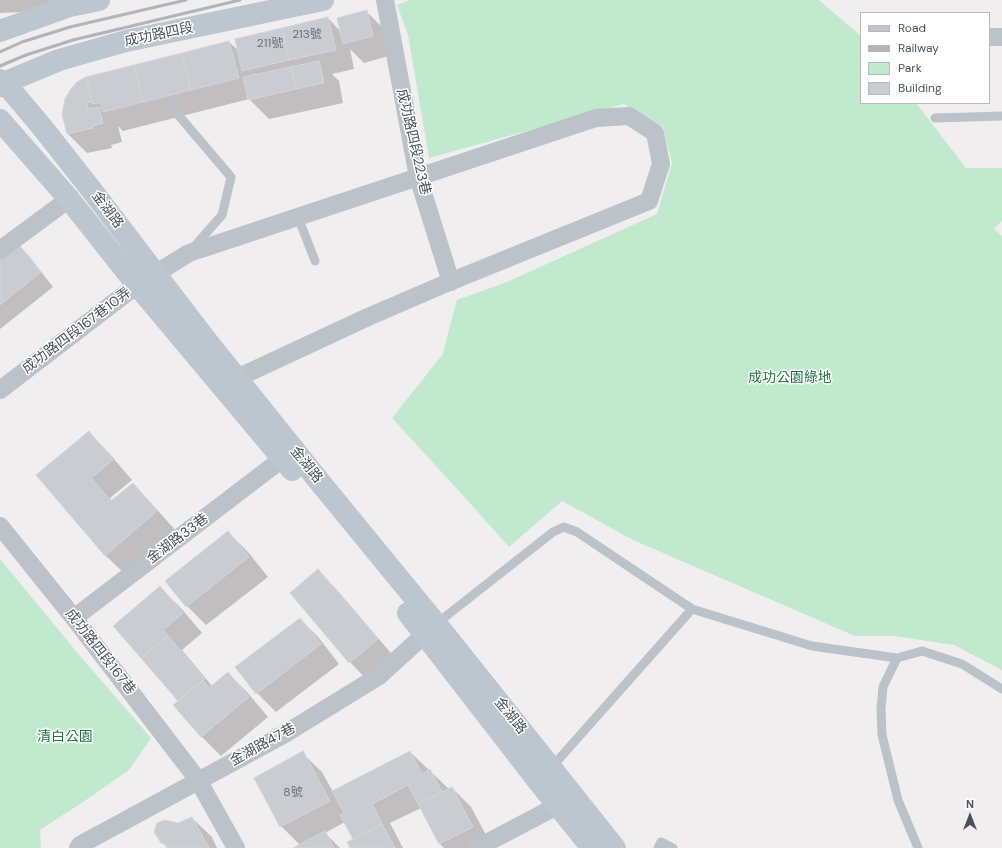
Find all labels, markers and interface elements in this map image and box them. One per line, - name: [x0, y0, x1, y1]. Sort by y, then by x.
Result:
- legend: [860, 12, 990, 104]
- street label: 成功路四段: [123, 20, 195, 50]
- text: Road: [898, 20, 926, 36]
- house number: 213號: [292, 28, 322, 42]
- house number: 211號: [257, 37, 283, 51]
- text: Railway: [898, 40, 939, 56]
- text: Park: [898, 60, 922, 76]
- text: Building: [898, 80, 942, 96]
- street label: 成功路四段223巷: [393, 87, 433, 197]
- street label: 金湖路: [88, 188, 126, 232]
- street label: 成功路四段167巷10弄: [19, 285, 135, 377]
- park label: 成功公園綠地: [748, 370, 832, 386]
- street label: 金湖路: [286, 443, 326, 487]
- street label: 金湖路33巷: [144, 510, 212, 568]
- street label: 成功路四段167巷: [61, 606, 139, 698]
- street label: 金湖路: [490, 694, 530, 738]
- street label: 金湖路47巷: [227, 720, 299, 770]
- park label: 清白公園: [37, 729, 93, 745]
- house number: 8號: [283, 786, 303, 800]
- north arrow: [950, 796, 990, 836]
- text: N: [966, 797, 974, 811]

